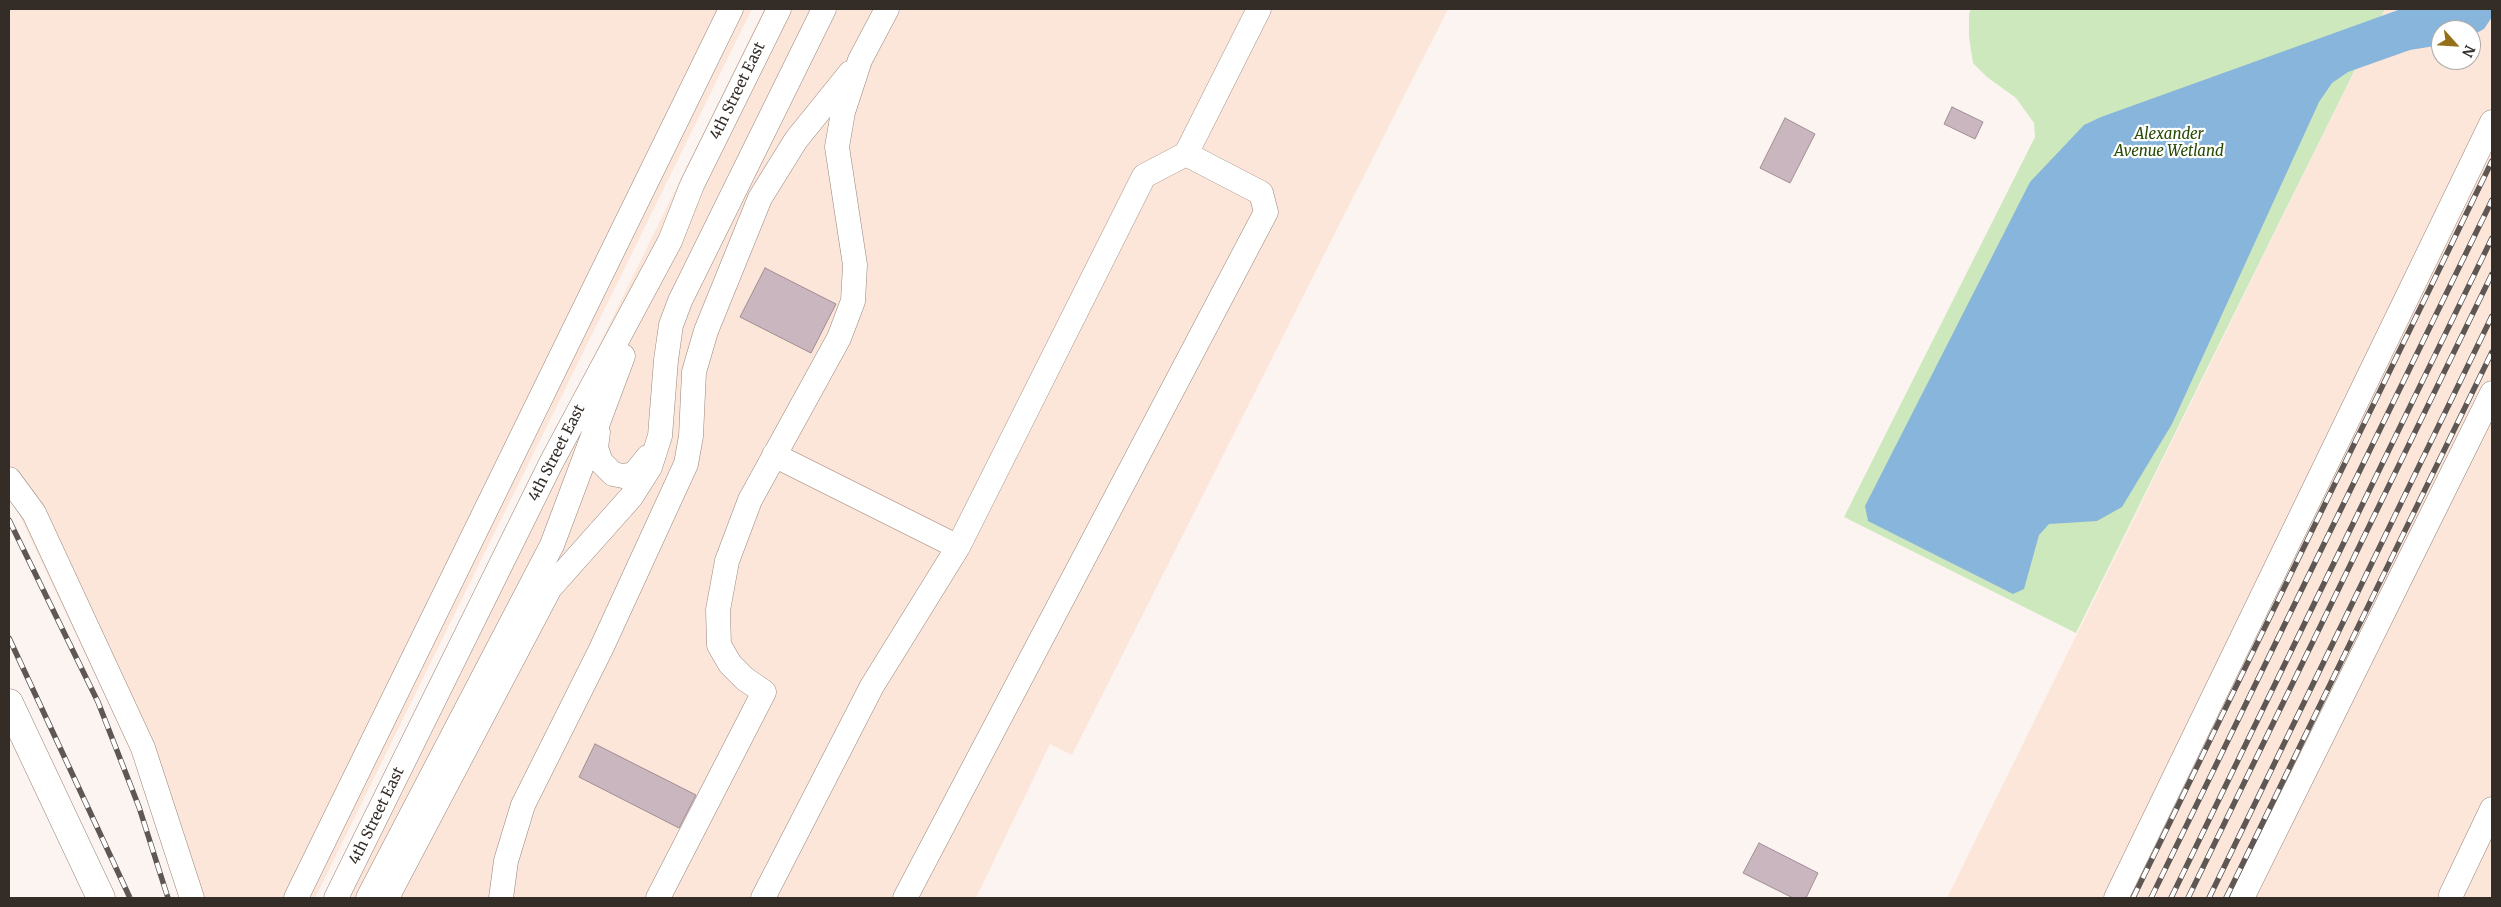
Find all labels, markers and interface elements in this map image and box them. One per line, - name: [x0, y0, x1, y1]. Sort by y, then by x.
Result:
- north arrow: [2431, 20, 2481, 70]
- street label: 4th Street East: [707, 39, 769, 143]
- text: N: [2458, 42, 2479, 60]
- park label: Alexander Avenue Wetland: [2114, 126, 2224, 161]
- street label: 4th Street East: [525, 402, 589, 504]
- street label: 4th Street East: [346, 764, 408, 868]

